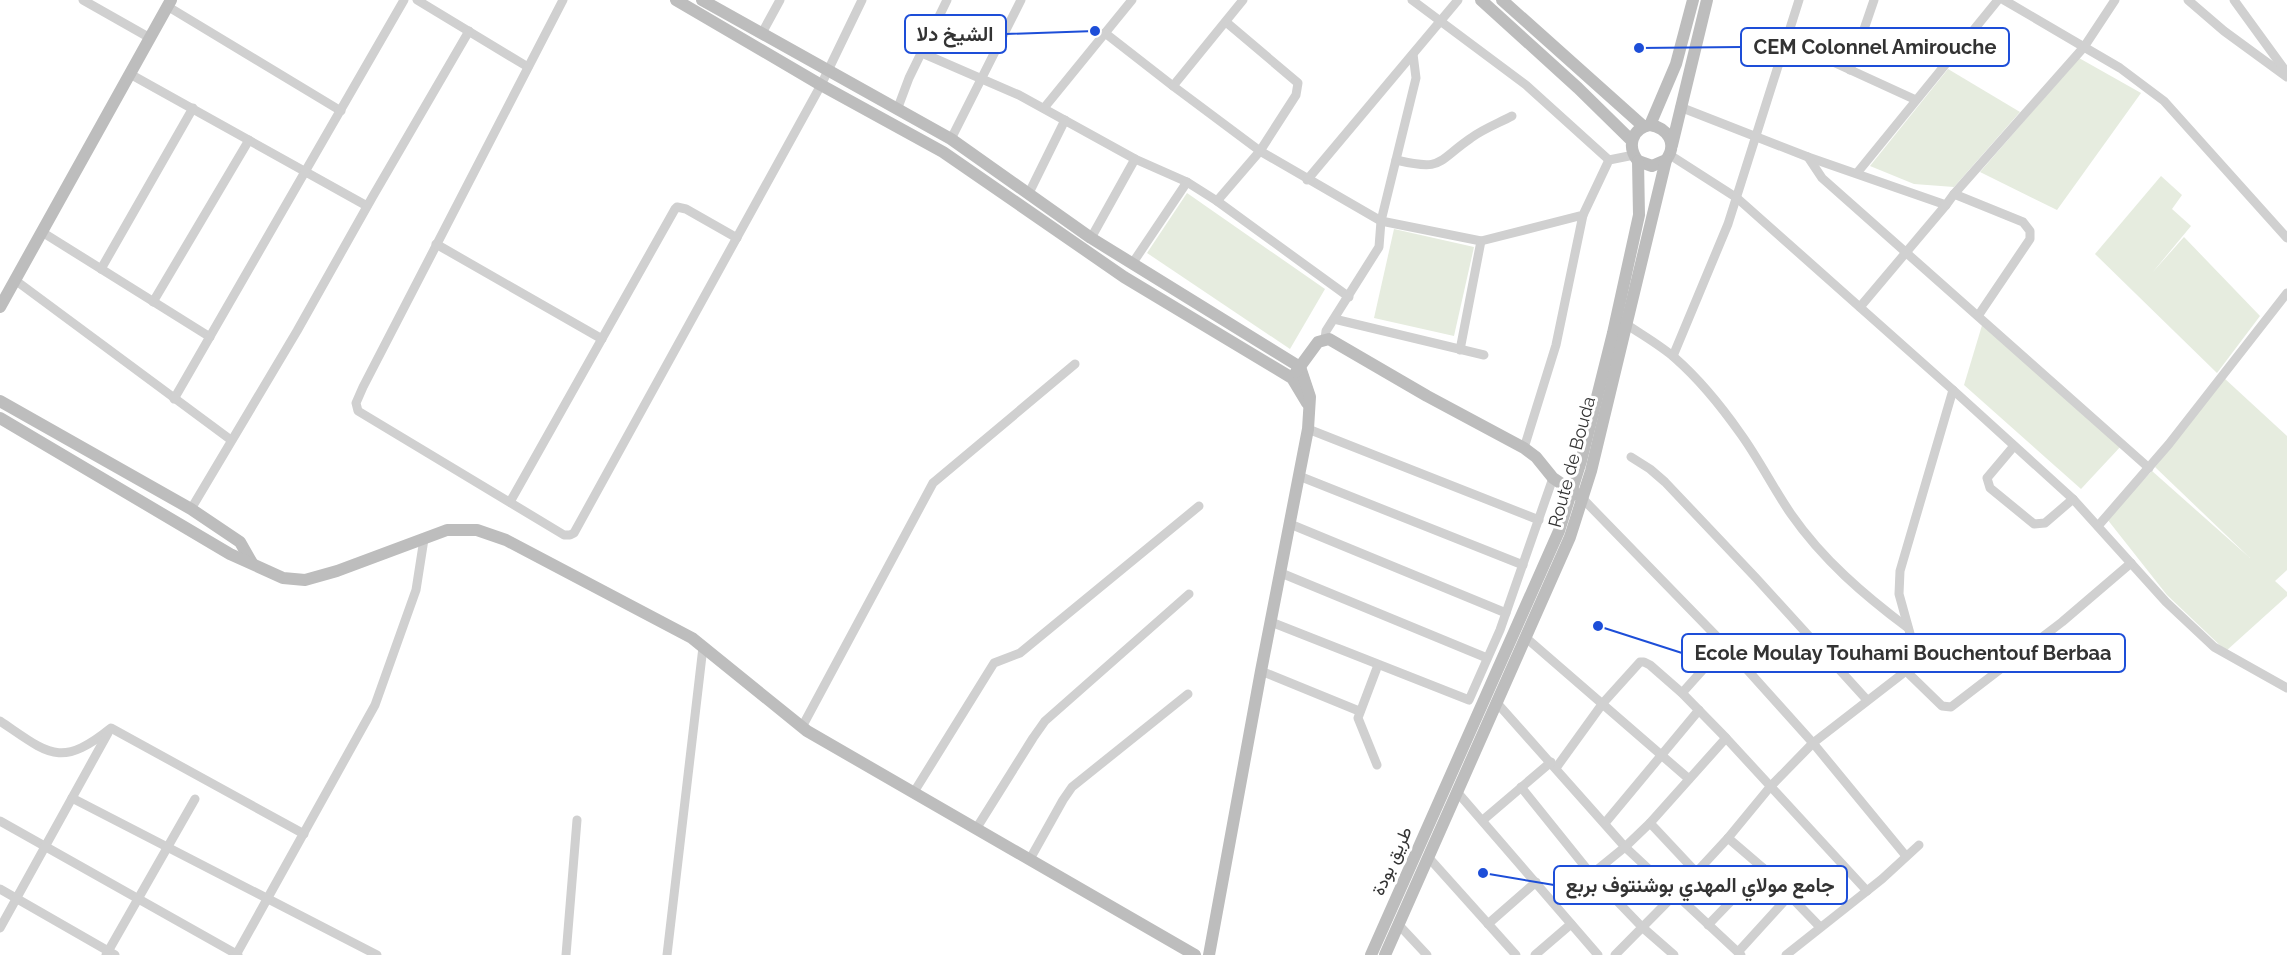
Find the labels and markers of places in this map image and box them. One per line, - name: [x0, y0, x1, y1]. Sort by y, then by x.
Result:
- callout: الشيخ دلا: [905, 15, 1006, 53]
- callout: CEM Colonnel Amirouche: [1741, 28, 2009, 66]
- callout: Ecole Moulay Touhami Bouchentouf Berbaa: [1682, 634, 2125, 672]
- callout: جامع مولاي المهدي بوشنتوف بربع: [1554, 866, 1847, 904]

